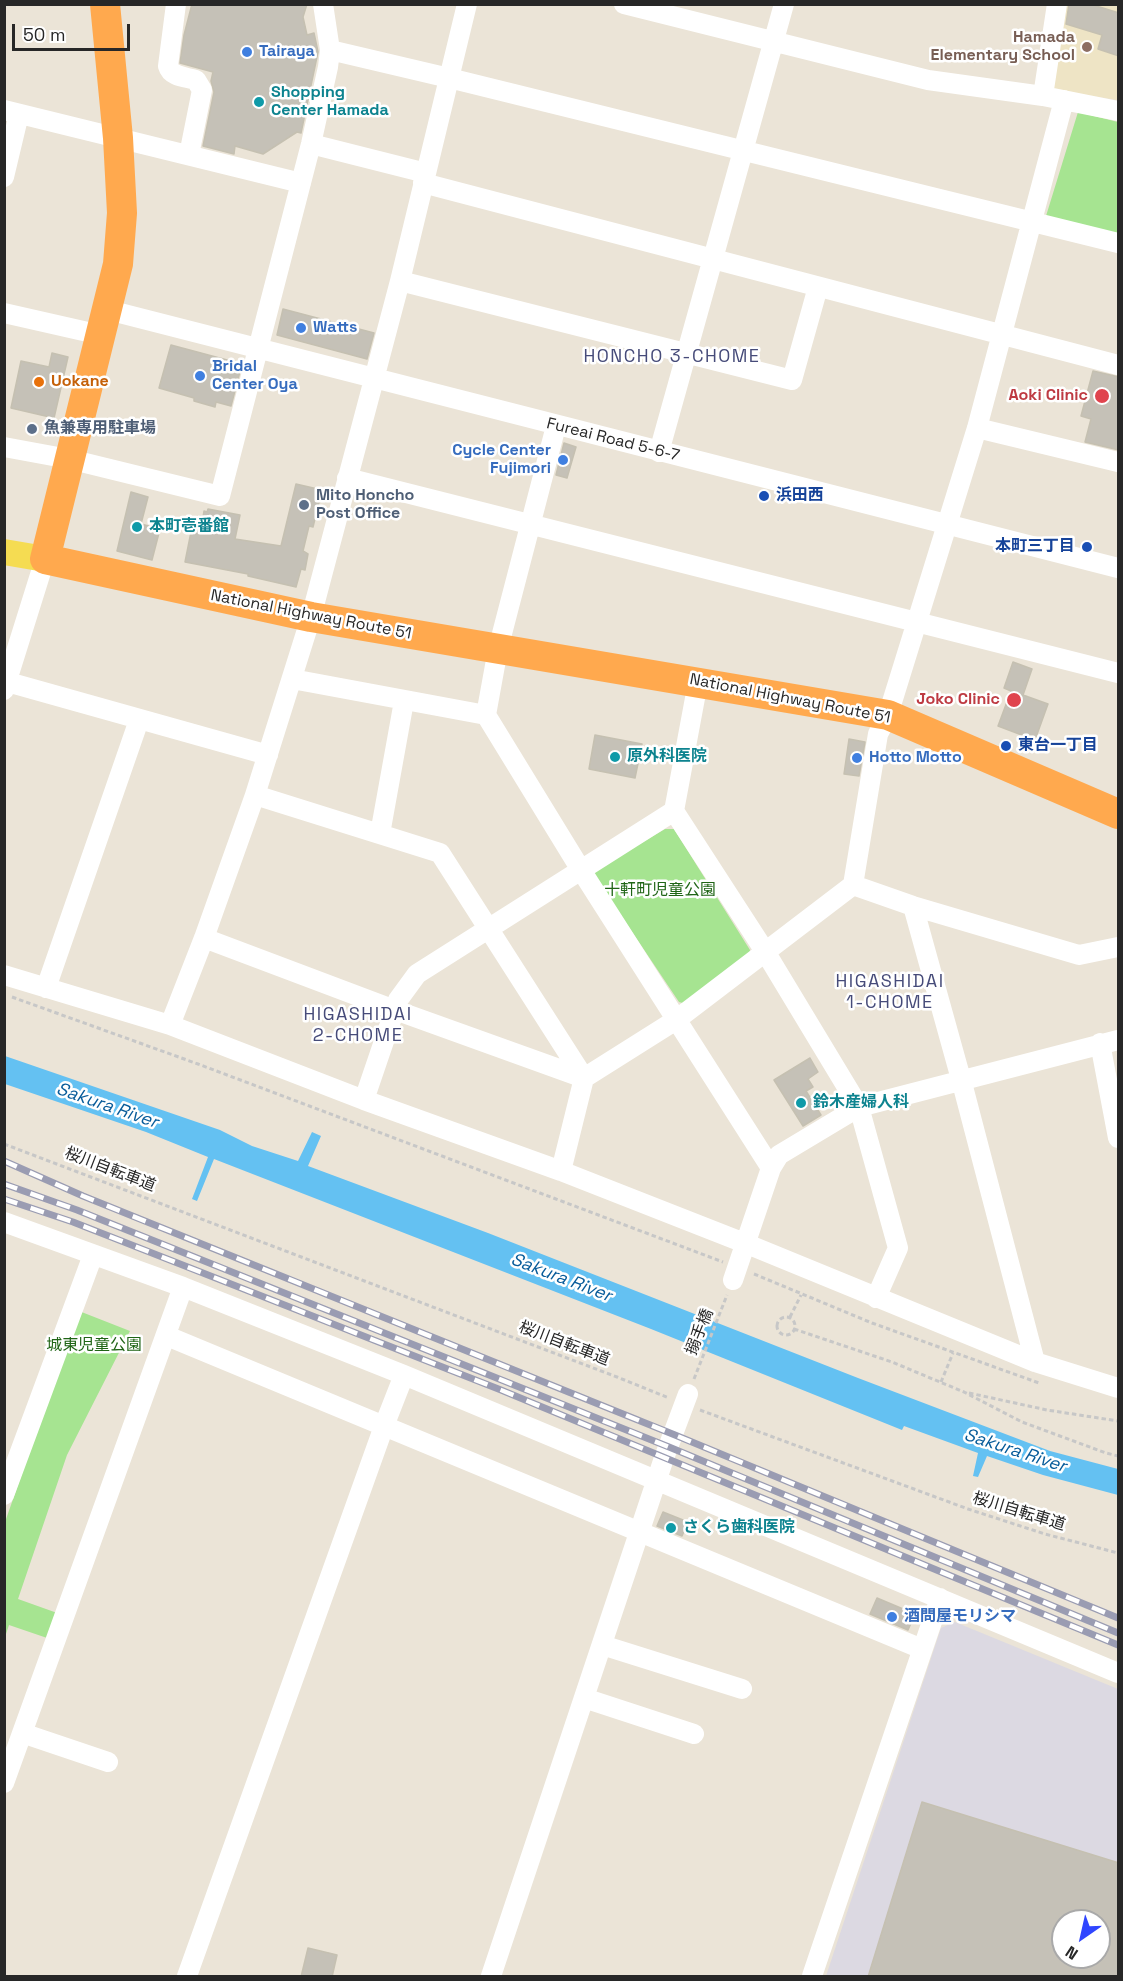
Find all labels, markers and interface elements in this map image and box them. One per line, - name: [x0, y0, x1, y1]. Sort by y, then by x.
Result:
- scale bar: [15, 12, 134, 50]
- text: 50 m: [23, 23, 65, 46]
- place label: Hamada Elementary School: [931, 28, 1075, 66]
- marker: Hamada Elementary School: [1080, 40, 1094, 54]
- place label: Tairaya: [259, 42, 315, 62]
- marker: Tairaya: [240, 45, 254, 59]
- place label: Shopping Center Hamada: [271, 83, 389, 121]
- marker: Shopping Center Hamada: [252, 95, 266, 109]
- place label: Watts: [313, 318, 357, 338]
- marker: Watts: [294, 321, 308, 335]
- district label: HONCHO 3-CHOME: [583, 346, 761, 368]
- place label: Bridal Center Oya: [212, 357, 298, 395]
- marker: Bridal Center Oya: [193, 369, 207, 383]
- place label: Uokane: [51, 372, 109, 392]
- marker: Uokane: [32, 375, 46, 389]
- place label: Aoki Clinic: [1008, 386, 1088, 406]
- marker: Aoki Clinic: [1093, 387, 1111, 405]
- street label: Fureai Road 5-6-7: [545, 414, 681, 466]
- place label: 魚兼専用駐車場: [44, 419, 156, 439]
- marker: 魚兼専用駐車場: [25, 422, 39, 436]
- place label: Cycle Center Fujimori: [452, 441, 551, 479]
- marker: Cycle Center Fujimori: [556, 453, 570, 467]
- place label: Mito Honcho Post Office: [316, 486, 414, 524]
- place label: 浜田西: [776, 486, 824, 506]
- marker: 浜田西: [757, 489, 771, 503]
- marker: Mito Honcho Post Office: [297, 498, 311, 512]
- place label: 本町壱番館: [149, 517, 229, 537]
- marker: 本町壱番館: [130, 520, 144, 534]
- place label: 本町三丁目: [995, 537, 1075, 557]
- marker: 本町三丁目: [1080, 540, 1094, 554]
- street label: National Highway Route 51: [209, 586, 413, 644]
- street label: National Highway Route 51: [688, 670, 892, 728]
- place label: Joko Clinic: [916, 690, 1000, 710]
- marker: Joko Clinic: [1005, 691, 1023, 709]
- place label: 東台一丁目: [1018, 736, 1098, 756]
- marker: 東台一丁目: [999, 739, 1013, 753]
- place label: 原外科医院: [627, 747, 707, 767]
- place label: Hotto Motto: [869, 748, 962, 768]
- marker: 原外科医院: [608, 750, 622, 764]
- marker: Hotto Motto: [850, 751, 864, 765]
- park label: 十軒町児童公園: [604, 881, 716, 901]
- district label: HIGASHIDAI 1-CHOME: [835, 971, 945, 1014]
- district label: HIGASHIDAI 2-CHOME: [303, 1004, 413, 1046]
- water label: Sakura River: [53, 1079, 161, 1133]
- place label: 鈴木産婦人科: [813, 1093, 909, 1113]
- marker: 鈴木産婦人科: [794, 1096, 808, 1110]
- street label: 桜川自転車道: [62, 1144, 158, 1196]
- water label: Sakura River: [508, 1249, 614, 1307]
- street label: 搦手橋: [682, 1306, 718, 1358]
- street label: 桜川自転車道: [516, 1318, 612, 1370]
- park label: 城東児童公園: [46, 1336, 142, 1356]
- water label: Sakura River: [961, 1424, 1069, 1478]
- street label: 桜川自転車道: [970, 1489, 1068, 1535]
- place label: さくら歯科医院: [683, 1518, 795, 1538]
- marker: さくら歯科医院: [664, 1521, 678, 1535]
- place label: 酒問屋モリシマ: [904, 1607, 1016, 1627]
- marker: 酒問屋モリシマ: [885, 1610, 899, 1624]
- north arrow: [1051, 1909, 1111, 1969]
- text: N: [1061, 1941, 1082, 1964]

